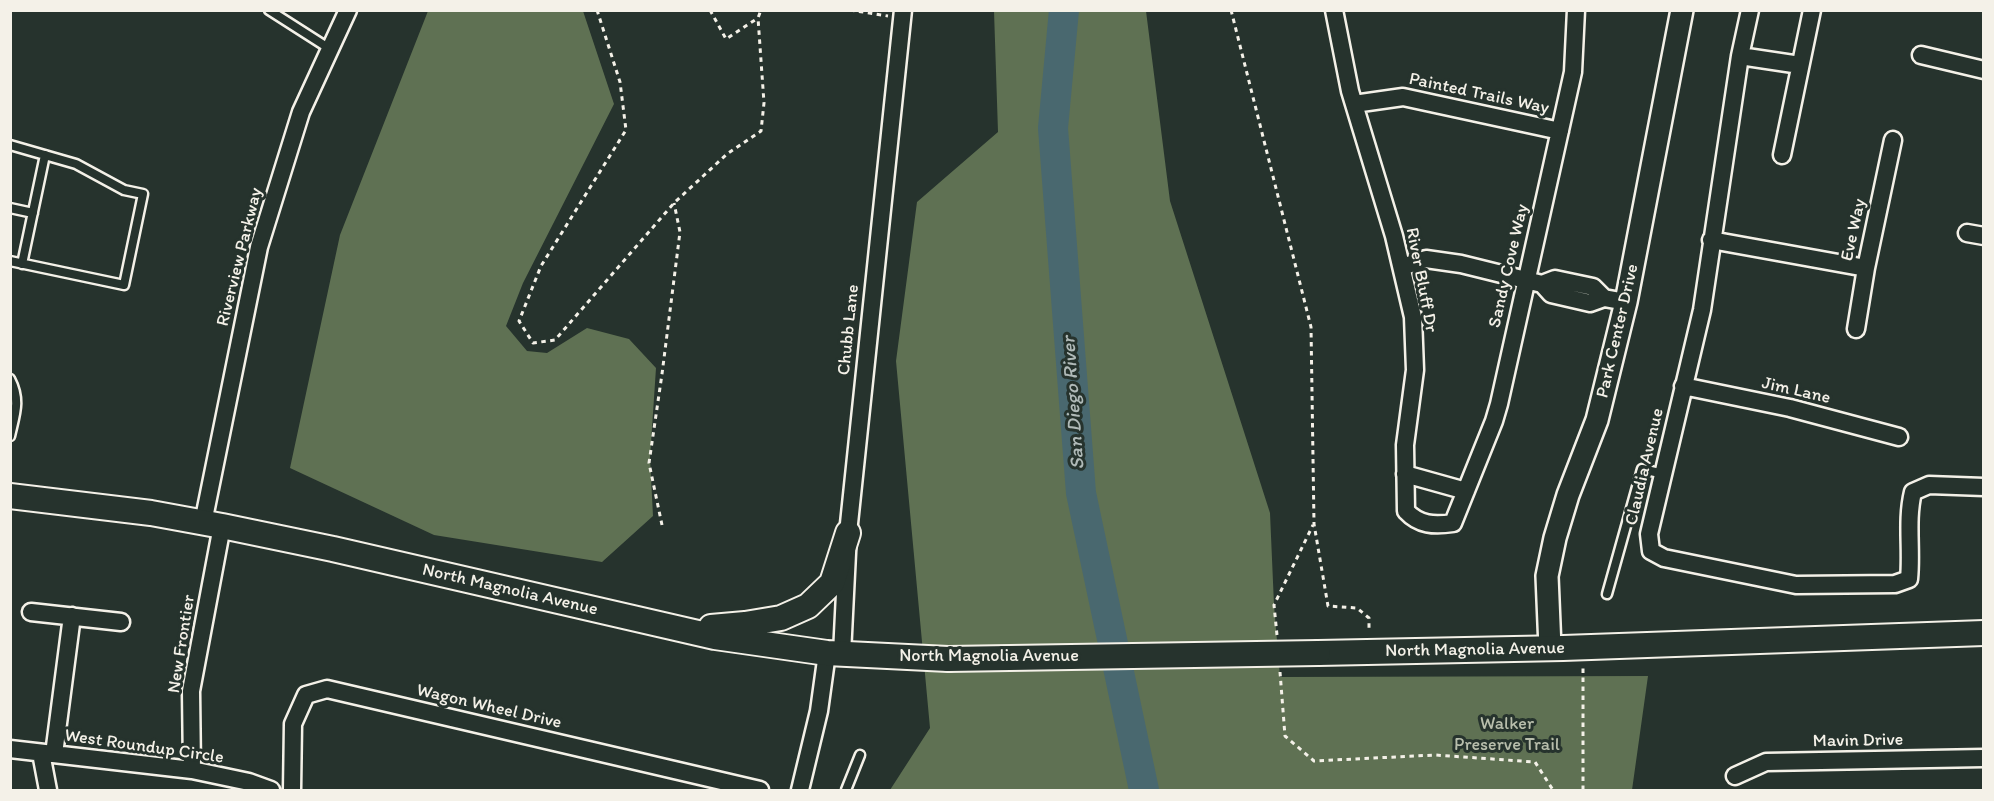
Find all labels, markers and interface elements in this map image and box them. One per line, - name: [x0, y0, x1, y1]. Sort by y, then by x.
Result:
- street label: Painted Trails Way: [1407, 69, 1551, 119]
- street label: Riverview Parkway: [212, 186, 268, 328]
- street label: Eve Way: [1837, 197, 1871, 263]
- street label: Sandy Cove Way: [1484, 202, 1534, 330]
- street label: River Bluff Dr: [1400, 226, 1442, 334]
- street label: Park Center Drive: [1592, 262, 1644, 400]
- street label: Chubb Lane: [833, 284, 865, 376]
- water label: San Diego River: [1057, 335, 1091, 471]
- street label: Jim Lane: [1760, 373, 1832, 409]
- street label: Claudia Avenue: [1621, 406, 1669, 528]
- street label: North Magnolia Avenue: [420, 559, 600, 621]
- street label: New Frontier: [164, 593, 200, 695]
- street label: North Magnolia Avenue: [1385, 638, 1565, 662]
- street label: North Magnolia Avenue: [899, 645, 1079, 667]
- street label: Wagon Wheel Drive: [414, 680, 564, 734]
- park label: Walker Preserve Trail: [1454, 713, 1560, 756]
- street label: West Roundup Circle: [63, 725, 225, 769]
- street label: Mavin Drive: [1813, 729, 1903, 753]

